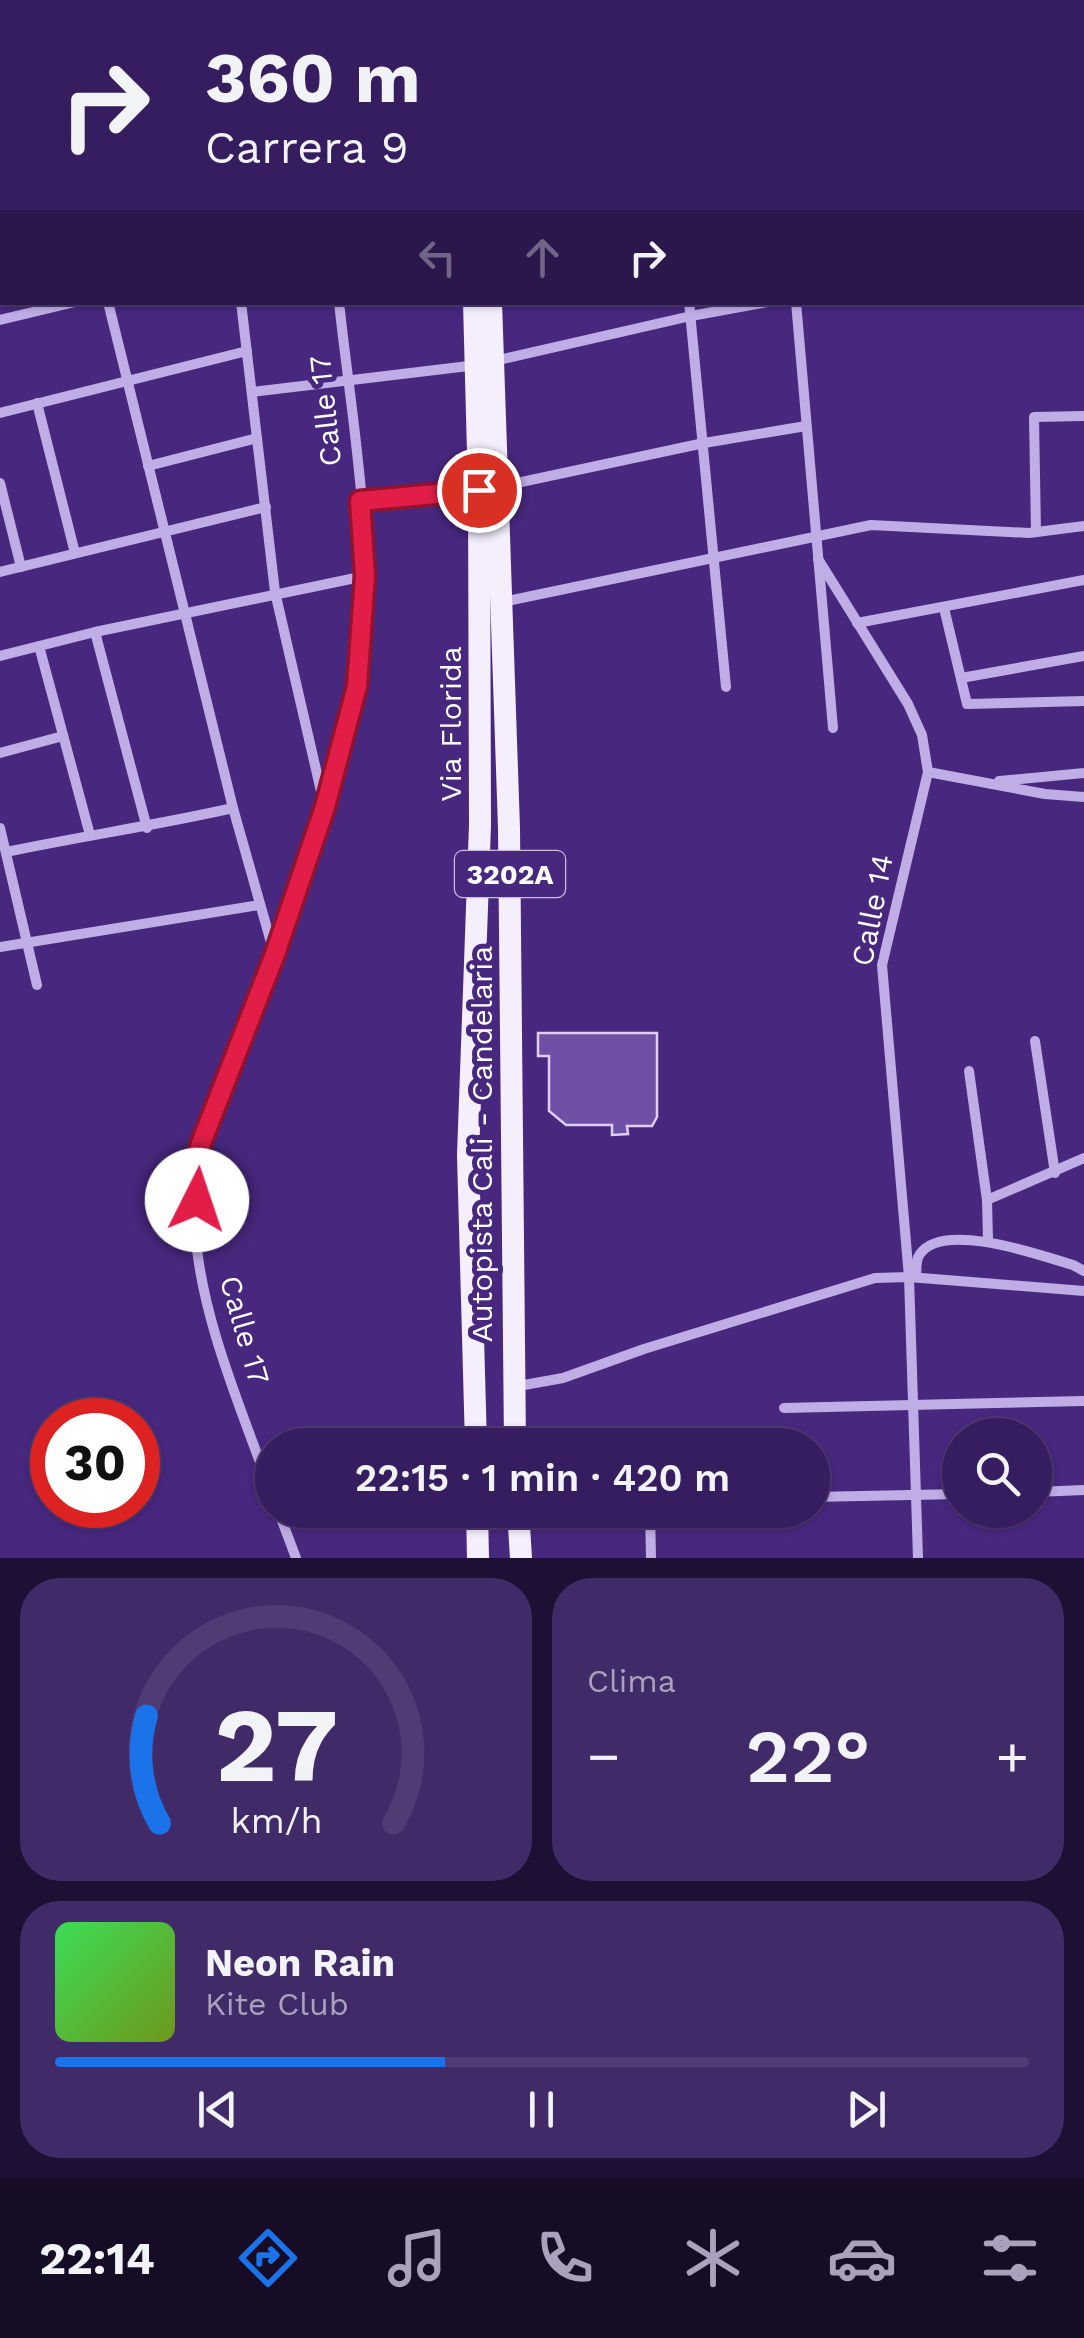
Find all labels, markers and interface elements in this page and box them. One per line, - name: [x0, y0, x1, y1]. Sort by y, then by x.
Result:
- text: 360 m: [205, 37, 421, 119]
- icon: right: [40, 40, 170, 170]
- text: Carrera 9: [205, 121, 409, 174]
- icon: left: [410, 230, 465, 285]
- icon: ahead: [515, 230, 570, 285]
- icon: right: [620, 230, 675, 285]
- street label: Calle 17: [302, 354, 348, 468]
- pin: [437, 448, 522, 533]
- icon: arrive: [452, 463, 507, 518]
- street label: Via Florida: [433, 646, 468, 802]
- road number: 3202A: [455, 851, 565, 897]
- street label: Calle 14: [844, 851, 900, 969]
- street label: Autopista Cali - Candelaria: [464, 946, 499, 1342]
- position arrow: [145, 1148, 249, 1252]
- street label: Calle 17: [213, 1272, 277, 1388]
- speed limit sign: 30: [30, 1398, 160, 1528]
- map controls: [942, 1418, 1052, 1528]
- button: search: [942, 1418, 1052, 1528]
- text: 22:15 · 1 min · 420 m: [355, 1456, 730, 1500]
- text: Clima: [587, 1662, 676, 1700]
- text: 27: [214, 1684, 338, 1806]
- text: 22°: [746, 1712, 870, 1800]
- text: −: [587, 1724, 620, 1788]
- text: +: [996, 1724, 1029, 1788]
- text: km/h: [230, 1800, 322, 1842]
- text: Neon Rain: [205, 1941, 395, 1985]
- text: Kite Club: [205, 1985, 349, 2023]
- icon: previous: [190, 2082, 245, 2137]
- icon: pause: [514, 2082, 569, 2137]
- icon: next: [839, 2082, 894, 2137]
- icon: directions: [233, 2223, 303, 2293]
- icon: music: [382, 2223, 452, 2293]
- icon: phone: [530, 2223, 600, 2293]
- icon: climate: [678, 2223, 748, 2293]
- icon: car: [827, 2223, 897, 2293]
- icon: filters: [975, 2223, 1045, 2293]
- text: 22:14: [39, 2232, 155, 2285]

